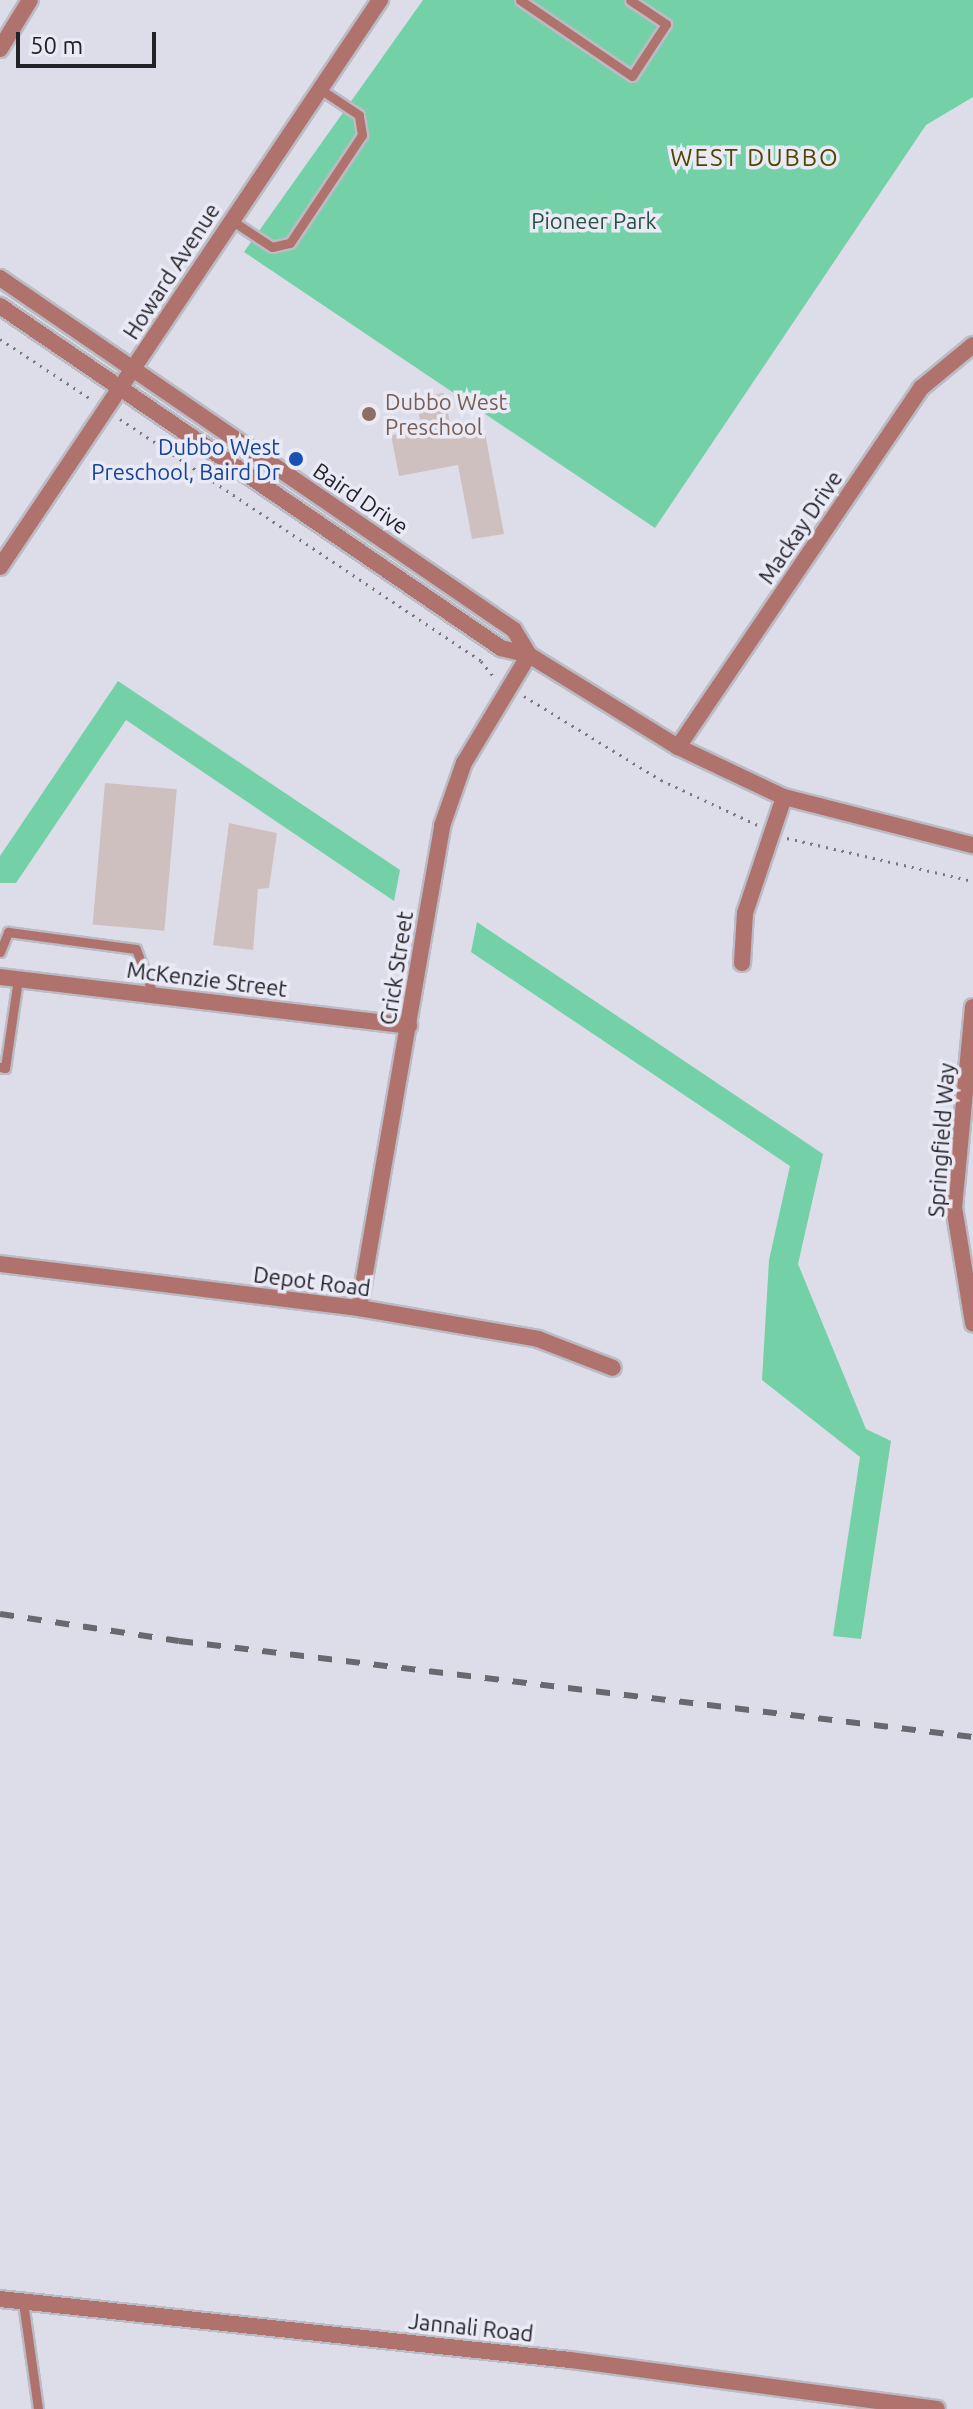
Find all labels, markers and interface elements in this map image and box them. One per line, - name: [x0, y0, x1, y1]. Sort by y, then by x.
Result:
- scale bar: [20, 16, 160, 66]
- text: 50 m: [30, 32, 83, 59]
- district label: WEST DUBBO: [670, 144, 840, 172]
- street label: Howard Avenue: [117, 198, 225, 344]
- park label: Pioneer Park: [531, 208, 657, 234]
- place label: Dubbo West Preschool: [385, 388, 507, 440]
- marker: Dubbo West Preschool: [360, 405, 378, 423]
- place label: Dubbo West Preschool, Baird Dr: [91, 433, 280, 484]
- marker: Dubbo West Preschool, Baird Dr: [287, 450, 305, 468]
- street label: Baird Drive: [308, 457, 414, 539]
- street label: Mackay Drive: [753, 465, 847, 589]
- street label: Crick Street: [374, 909, 418, 1027]
- street label: McKenzie Street: [125, 956, 289, 1002]
- street label: Springfield Way: [922, 1062, 960, 1218]
- street label: Depot Road: [252, 1261, 372, 1301]
- street label: Jannali Road: [407, 2307, 535, 2347]

